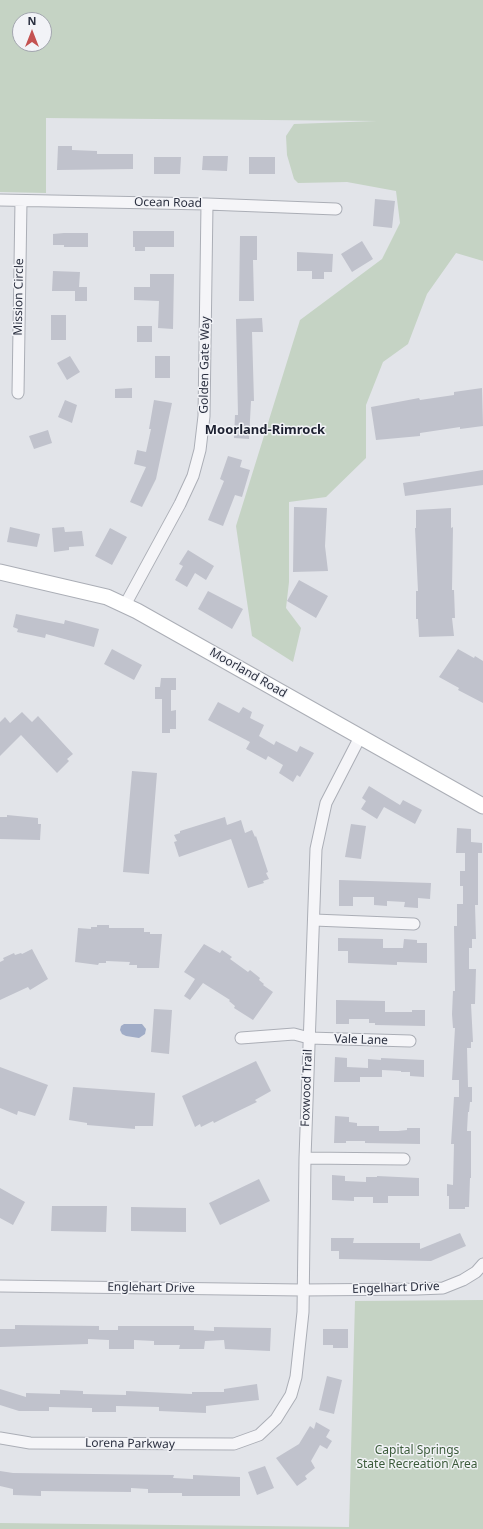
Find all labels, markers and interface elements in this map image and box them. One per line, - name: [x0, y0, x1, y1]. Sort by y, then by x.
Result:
- north arrow: [12, 12, 52, 52]
- text: N: [28, 13, 36, 28]
- street label: Ocean Road: [134, 195, 202, 211]
- street label: Mission Circle: [11, 258, 27, 336]
- street label: Golden Gate Way: [197, 316, 213, 414]
- district label: Moorland-Rimrock: [205, 422, 325, 438]
- street label: Moorland Road: [207, 645, 289, 701]
- street label: Vale Lane: [334, 1032, 388, 1048]
- street label: Foxwood Trail: [298, 1049, 316, 1127]
- street label: Engelhart Drive: [352, 1279, 440, 1297]
- street label: Englehart Drive: [107, 1280, 195, 1296]
- street label: Lorena Parkway: [85, 1436, 175, 1452]
- park label: Capital Springs State Recreation Area: [356, 1444, 478, 1472]

